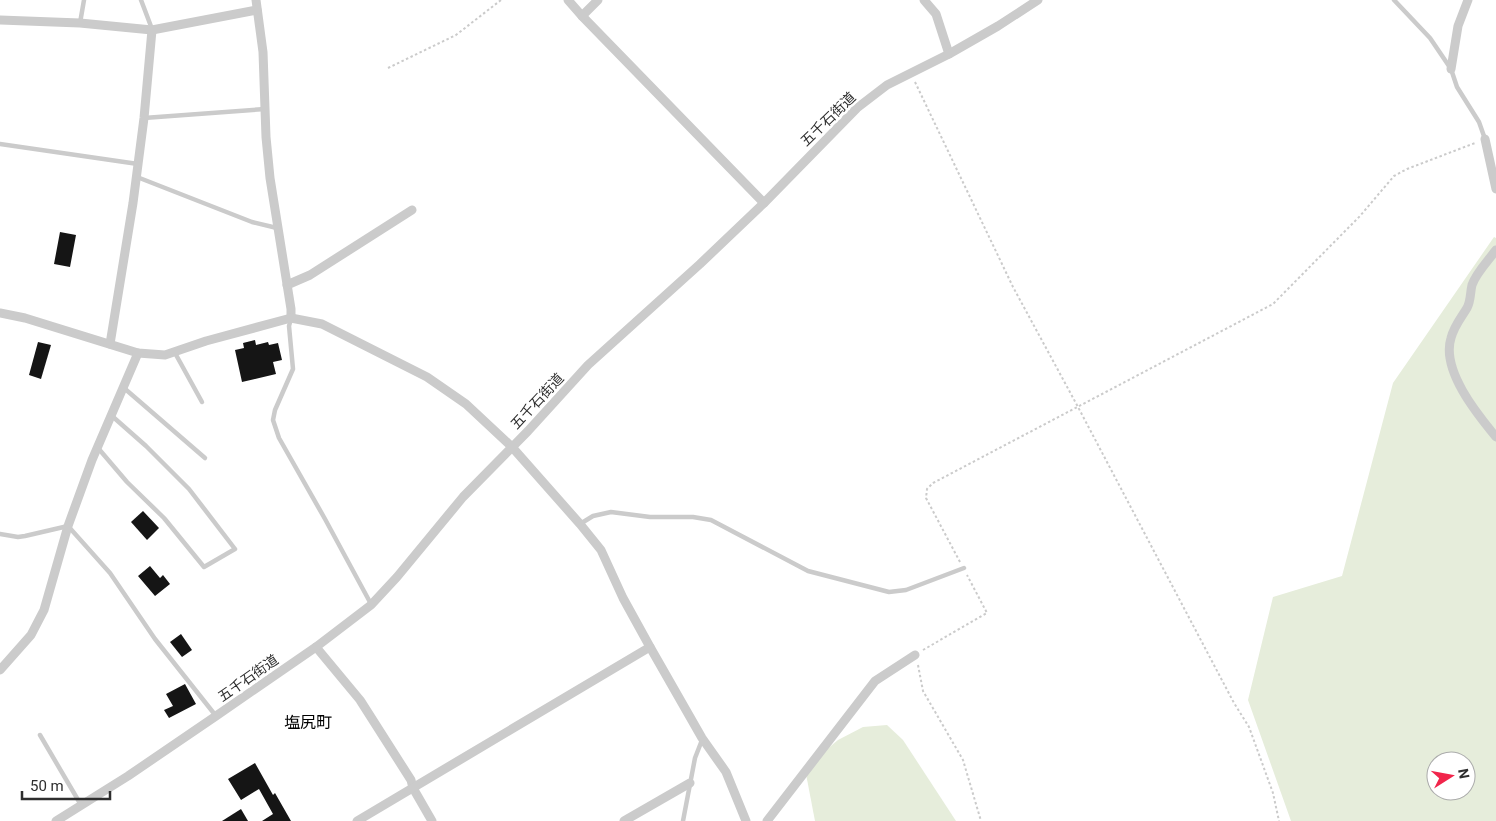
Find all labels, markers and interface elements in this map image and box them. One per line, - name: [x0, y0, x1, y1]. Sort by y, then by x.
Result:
- street label: 五千石街道: [797, 89, 859, 149]
- street label: 五千石街道: [507, 370, 567, 432]
- street label: 五千石街道: [215, 651, 281, 705]
- district label: 塩尻町: [284, 713, 332, 732]
- north arrow: [1426, 751, 1476, 801]
- text: N: [1455, 767, 1473, 780]
- scale bar: [22, 768, 110, 800]
- text: 50 m: [30, 777, 64, 795]

